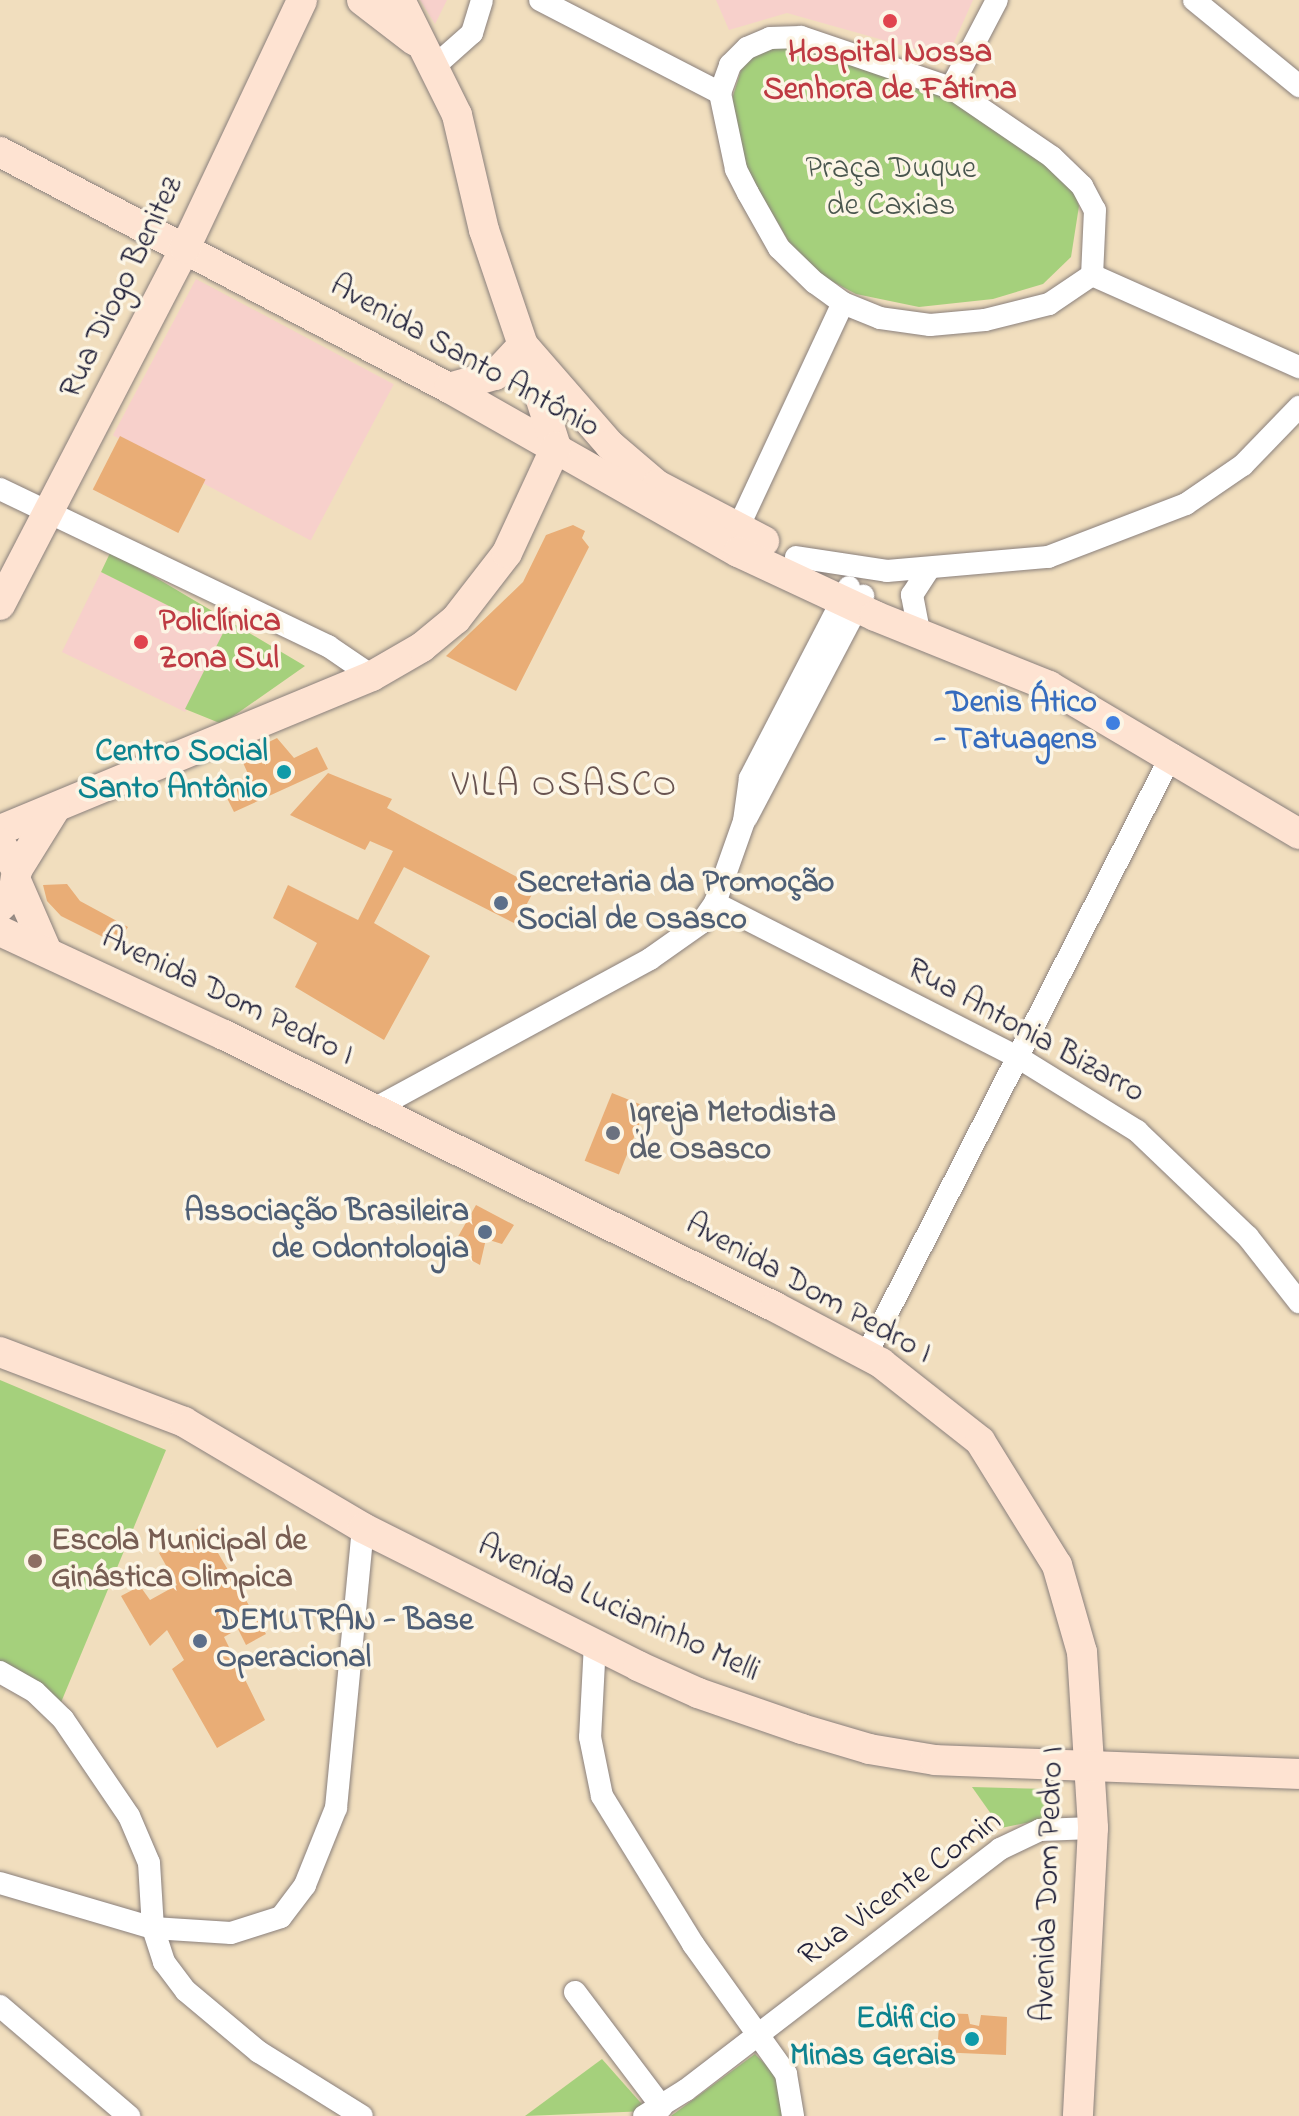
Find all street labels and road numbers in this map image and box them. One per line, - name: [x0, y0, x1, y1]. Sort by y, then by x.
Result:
- street label: Rua Diogo Benitez: [53, 171, 193, 405]
- street label: Avenida Santo Antônio: [323, 268, 605, 448]
- street label: Avenida Dom Pedro I: [94, 920, 360, 1076]
- street label: Rua Antonia Bizarro: [900, 951, 1150, 1113]
- street label: Avenida Dom Pedro I: [678, 1206, 938, 1374]
- street label: Avenida Lucianinho Melli: [471, 1528, 765, 1692]
- street label: Avenida Dom Pedro I: [1026, 1745, 1074, 2023]
- street label: Rua Vicente Comin: [792, 1803, 1010, 1977]

